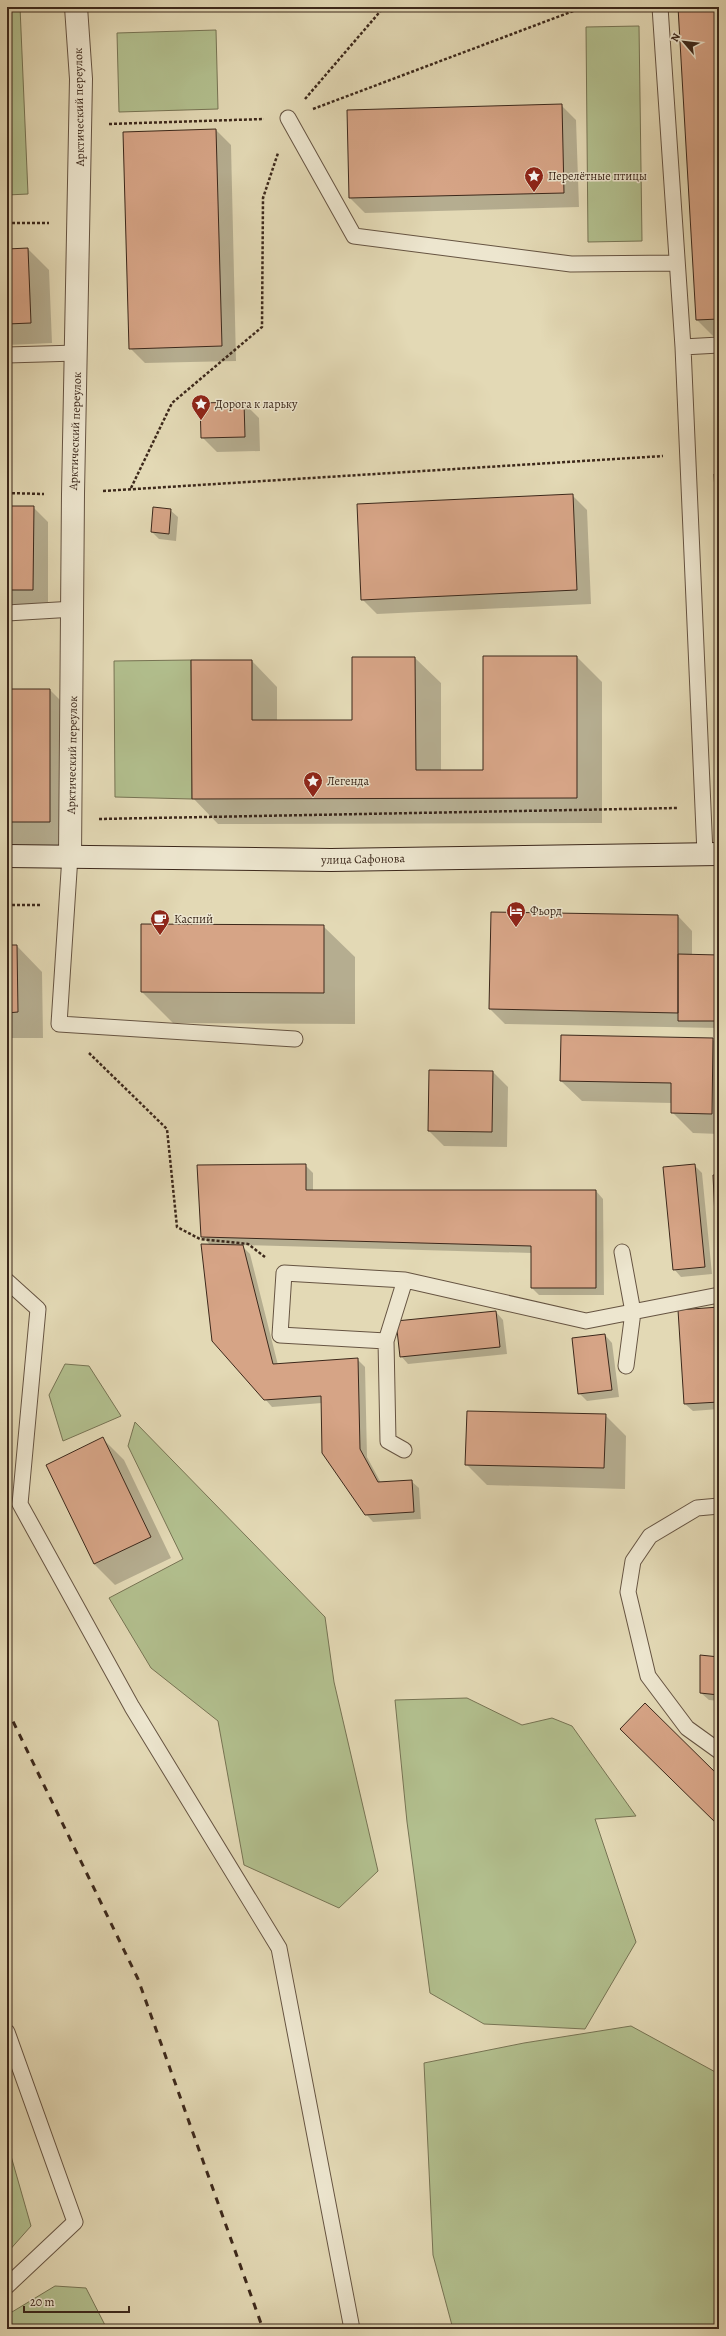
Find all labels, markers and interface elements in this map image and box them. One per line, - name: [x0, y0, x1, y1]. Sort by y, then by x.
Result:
- north arrow: [664, 22, 704, 62]
- text: N: [667, 30, 684, 45]
- street label: Арктический переулок: [70, 48, 88, 167]
- place icon: Перелётные птицы: [523, 165, 545, 193]
- place label: Перелётные птицы: [548, 168, 647, 184]
- street label: Арктический переулок: [65, 371, 85, 492]
- place icon: Дорога к ларьку: [190, 393, 212, 421]
- place label: Дорога к ларьку: [215, 396, 298, 412]
- street label: Арктический переулок: [63, 696, 81, 815]
- place icon: Легенда: [302, 770, 324, 798]
- place label: Легенда: [327, 773, 369, 789]
- street label: улица Сафонова: [320, 850, 405, 868]
- hotel icon: Фьорд: [505, 900, 527, 928]
- place label: Фьорд: [530, 903, 562, 919]
- cafe icon: Каспий: [149, 908, 171, 936]
- place label: Каспий: [174, 911, 213, 927]
- scale bar: [24, 2288, 129, 2314]
- text: 20 m: [30, 2294, 54, 2310]

